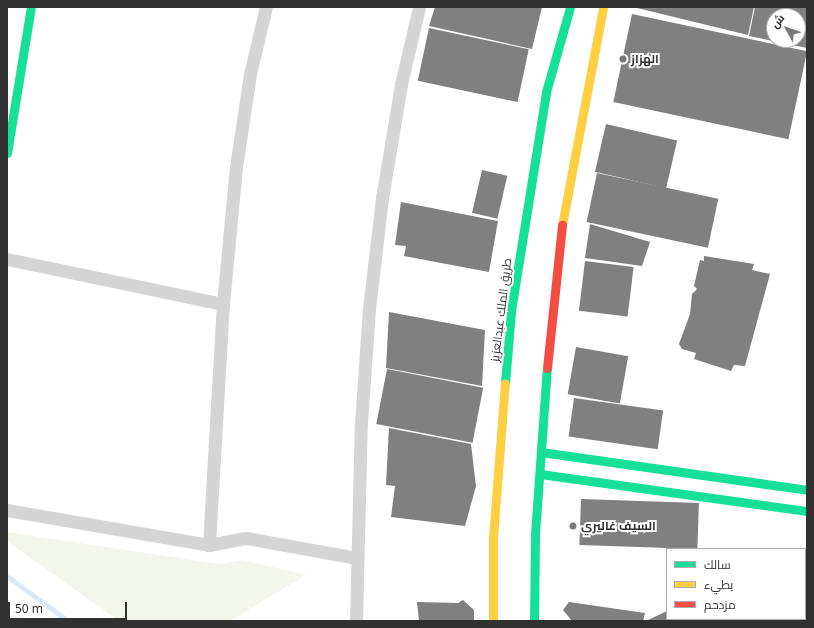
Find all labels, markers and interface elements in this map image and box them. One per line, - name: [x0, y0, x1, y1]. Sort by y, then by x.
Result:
- north arrow: [766, 8, 806, 48]
- text: ش: [767, 10, 787, 31]
- place label: الهزاز: [631, 52, 659, 66]
- marker: الهزاز: [618, 54, 628, 64]
- street label: طريق الملك عبدالعزيز: [487, 257, 515, 363]
- place label: السيف غاليري: [581, 519, 656, 533]
- marker: السيف غاليري: [568, 521, 578, 531]
- legend: [666, 548, 806, 620]
- text: سالك: [704, 556, 731, 573]
- text: بطيء: [704, 576, 733, 593]
- scale bar: [10, 594, 129, 620]
- text: مزدحم: [704, 596, 736, 613]
- text: 50 m: [15, 600, 43, 617]

